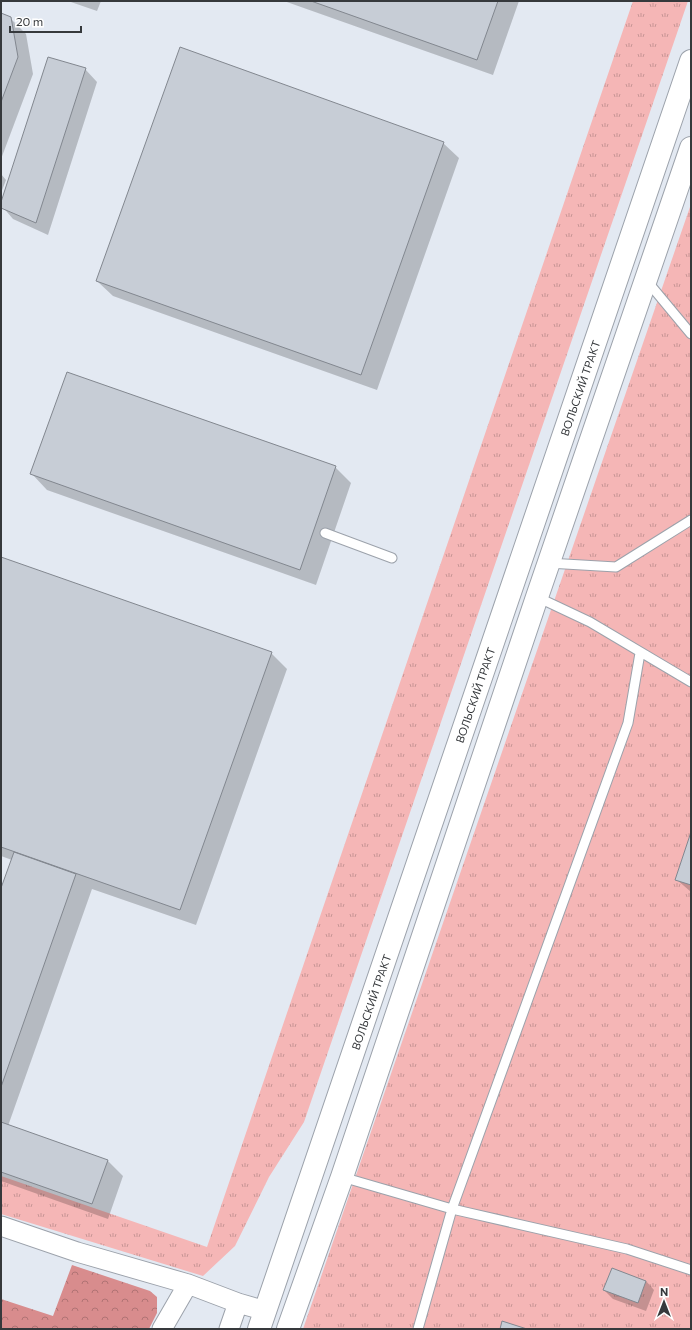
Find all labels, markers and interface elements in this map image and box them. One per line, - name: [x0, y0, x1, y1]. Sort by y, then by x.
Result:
- scale bar: [10, 8, 81, 34]
- text: 20 m: [16, 14, 43, 28]
- street label: ВОЛЬСКИЙ ТРАКТ: [557, 338, 602, 437]
- street label: ВОЛЬСКИЙ ТРАКТ: [452, 645, 497, 744]
- street label: ВОЛЬСКИЙ ТРАКТ: [348, 952, 393, 1051]
- north arrow: [644, 1282, 684, 1322]
- text: N: [660, 1285, 668, 1298]

